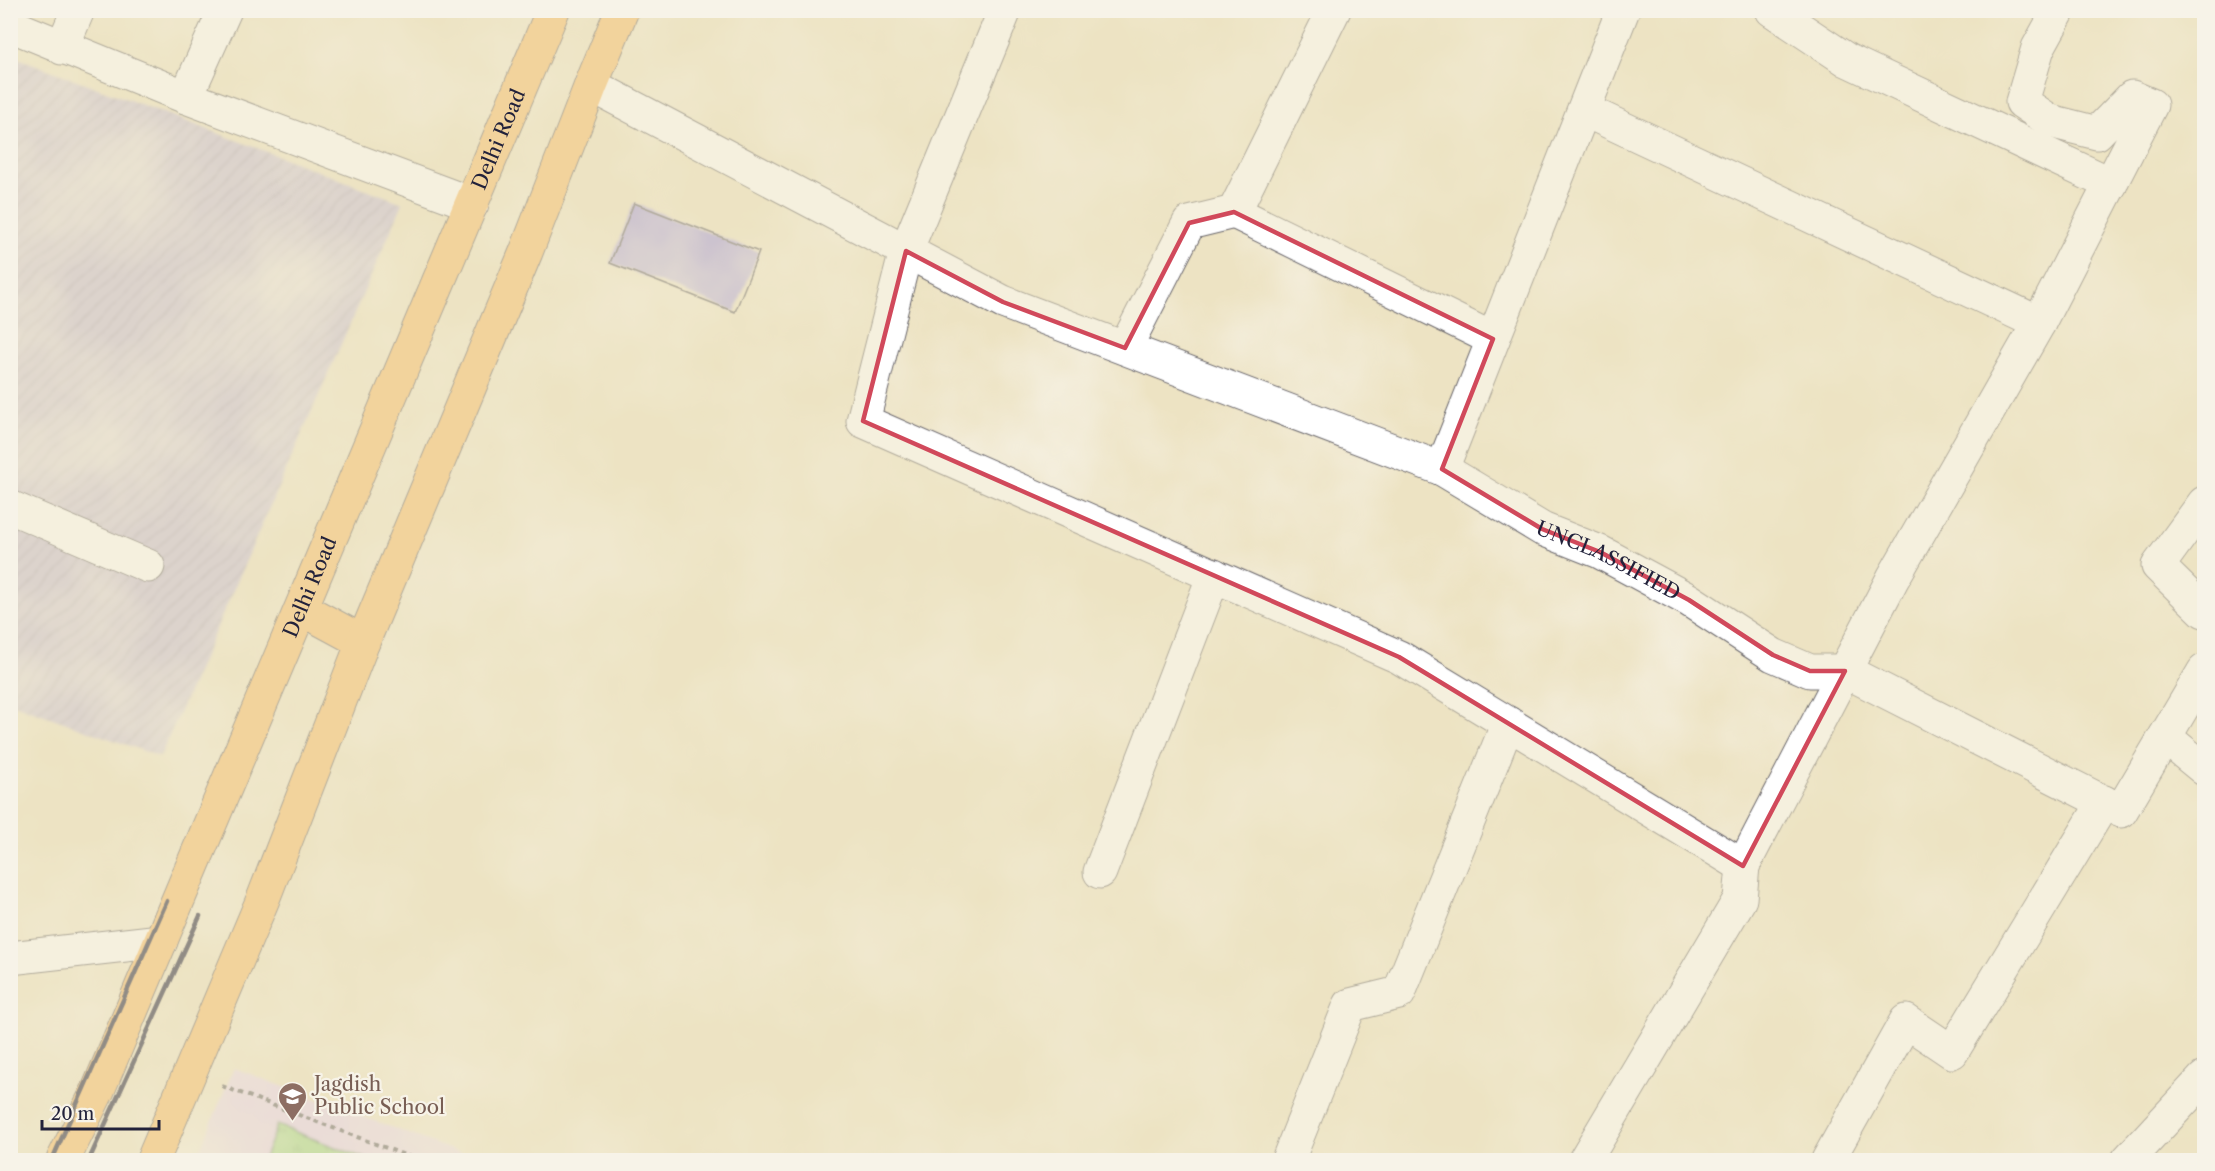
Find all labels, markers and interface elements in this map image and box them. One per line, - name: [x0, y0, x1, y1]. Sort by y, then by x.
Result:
- street label: Delhi Road: [467, 85, 530, 193]
- street label: UNCLASSIFIED: [1533, 516, 1685, 605]
- street label: Delhi Road: [278, 533, 342, 641]
- place label: Jagdish Public School: [311, 1072, 445, 1119]
- school or university icon: Jagdish Public School: [277, 1080, 309, 1122]
- scale bar: [42, 1093, 159, 1131]
- text: 20 m: [51, 1103, 95, 1125]

